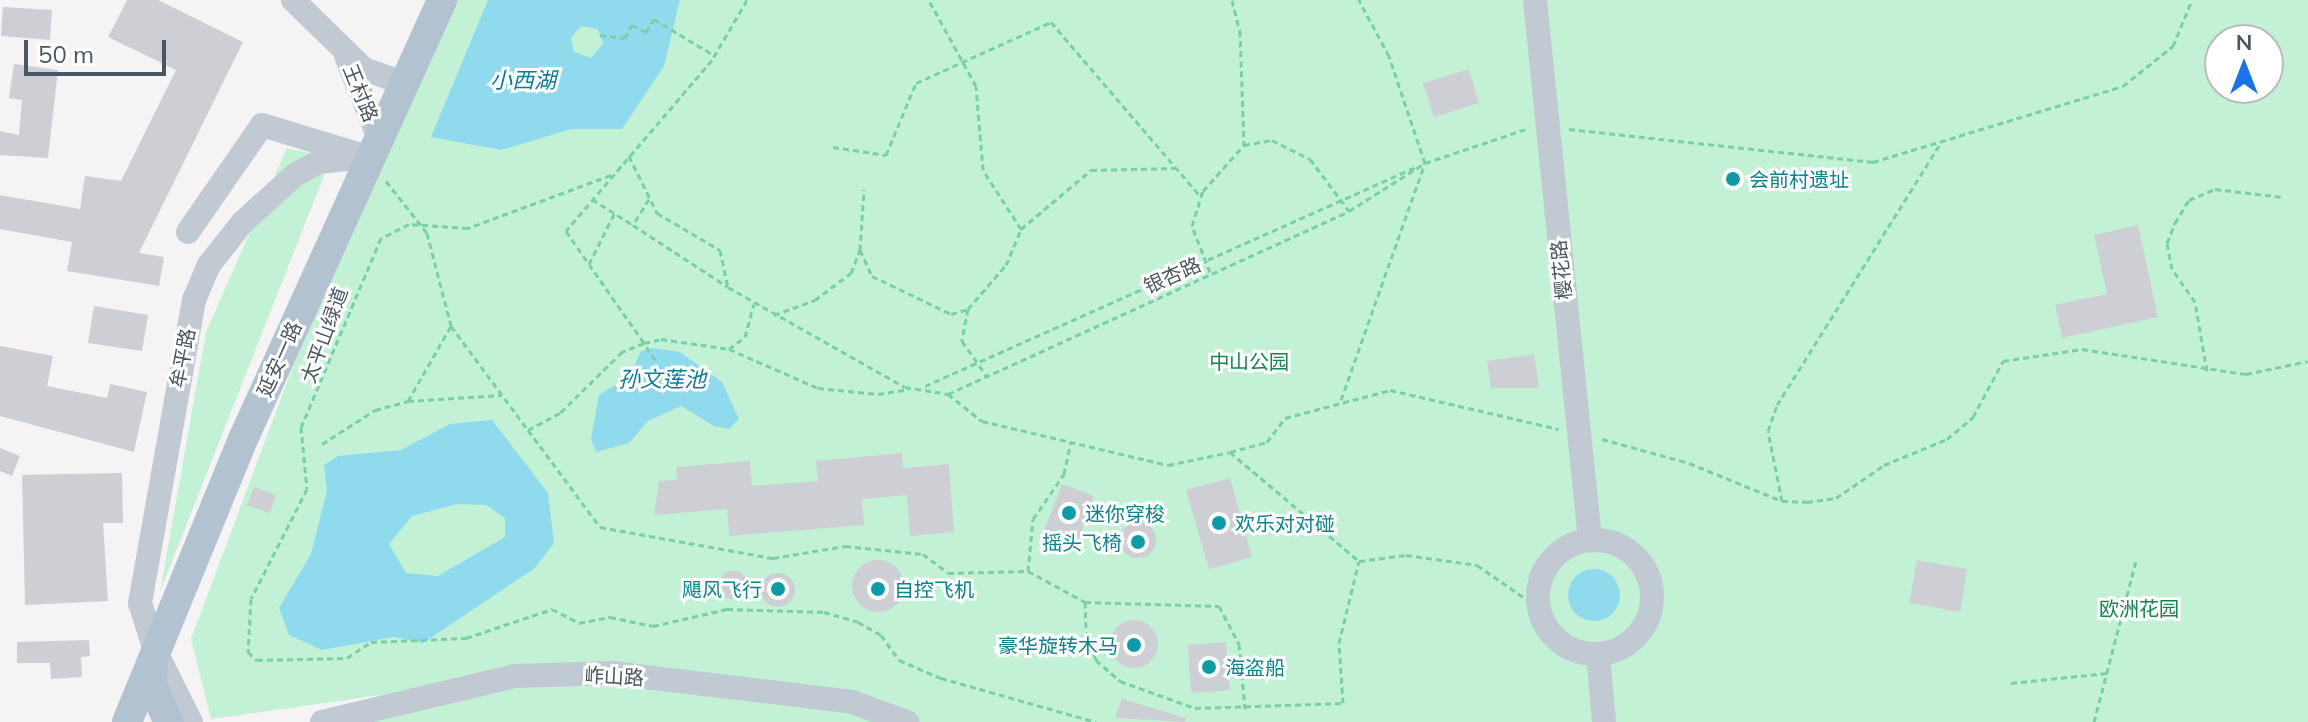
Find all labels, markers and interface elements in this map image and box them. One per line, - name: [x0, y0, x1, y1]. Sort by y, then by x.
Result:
- scale bar: [28, 24, 170, 74]
- north arrow: [2204, 24, 2284, 104]
- text: N: [2236, 28, 2252, 56]
- text: 50 m: [38, 39, 94, 69]
- street label: 王村路: [339, 61, 383, 125]
- water label: 小西湖: [490, 68, 556, 94]
- place label: 会前村遗址: [1749, 167, 1849, 191]
- marker: 会前村遗址: [1724, 170, 1742, 188]
- street label: 樱花路: [1546, 239, 1576, 301]
- street label: 银杏路: [1140, 252, 1204, 298]
- street label: 太平山绿道: [296, 284, 352, 386]
- street label: 延安一路: [252, 318, 306, 400]
- street label: 牟平路: [164, 326, 200, 390]
- park label: 中山公园: [1209, 349, 1289, 373]
- water label: 孙文莲池: [618, 367, 706, 393]
- place label: 迷你穿梭: [1085, 501, 1165, 525]
- marker: 迷你穿梭: [1060, 504, 1078, 522]
- place label: 欢乐对对碰: [1235, 511, 1335, 535]
- marker: 欢乐对对碰: [1210, 514, 1228, 532]
- place label: 摇头飞椅: [1042, 530, 1122, 554]
- marker: 摇头飞椅: [1129, 533, 1147, 551]
- place label: 飓风飞行: [682, 577, 762, 601]
- place label: 自控飞机: [894, 577, 974, 601]
- marker: 飓风飞行: [769, 580, 787, 598]
- marker: 自控飞机: [869, 580, 887, 598]
- park label: 欧洲花园: [2099, 596, 2179, 620]
- place label: 豪华旋转木马: [998, 633, 1118, 657]
- marker: 豪华旋转木马: [1125, 636, 1143, 654]
- place label: 海盗船: [1225, 655, 1285, 679]
- marker: 海盗船: [1200, 658, 1218, 676]
- street label: 岞山路: [583, 662, 645, 690]

